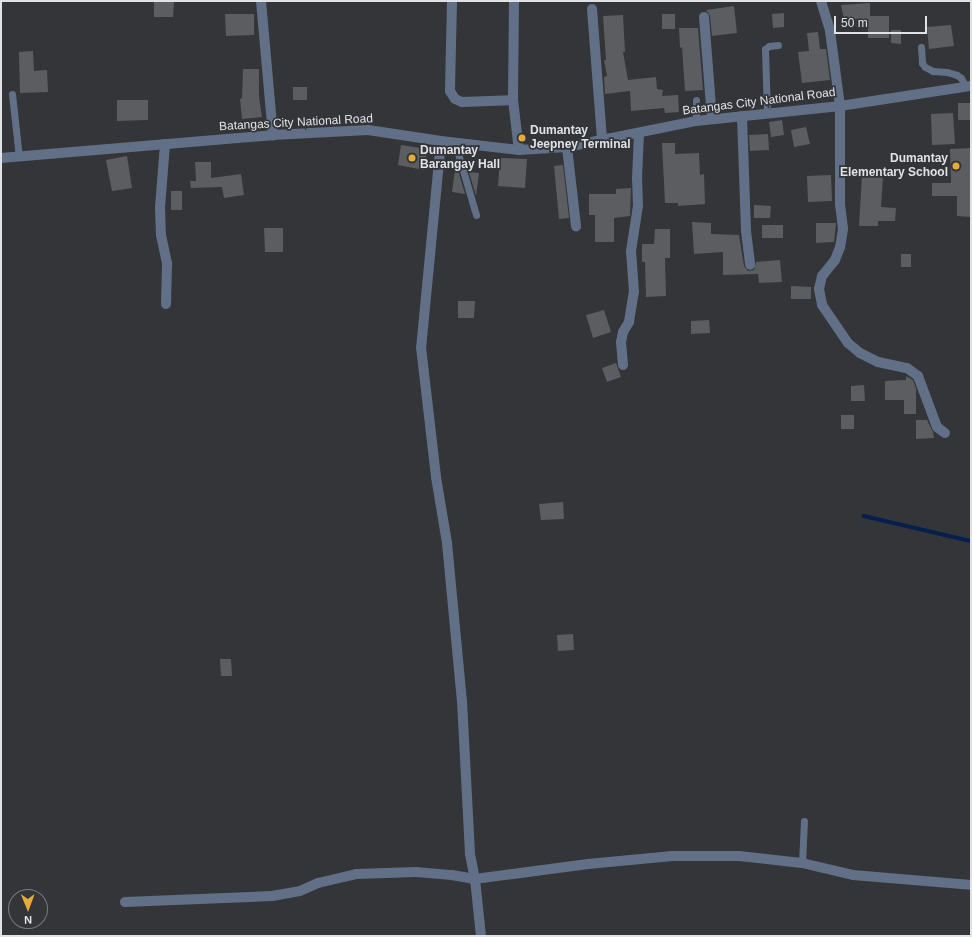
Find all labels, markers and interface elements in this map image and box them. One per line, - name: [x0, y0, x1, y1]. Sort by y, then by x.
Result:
- scale bar: [836, 8, 929, 34]
- text: 50 m: [841, 16, 868, 30]
- street label: Batangas City National Road: [682, 85, 836, 119]
- street label: Batangas City National Road: [219, 112, 373, 134]
- place label: Dumantay Jeepney Terminal: [530, 124, 630, 152]
- marker: Dumantay Jeepney Terminal: [517, 133, 527, 143]
- place label: Dumantay Barangay Hall: [420, 144, 500, 172]
- place label: Dumantay Elementary School: [840, 152, 948, 180]
- marker: Dumantay Barangay Hall: [407, 153, 417, 163]
- marker: Dumantay Elementary School: [951, 161, 961, 171]
- north arrow: [8, 889, 48, 929]
- text: N: [24, 914, 32, 926]

